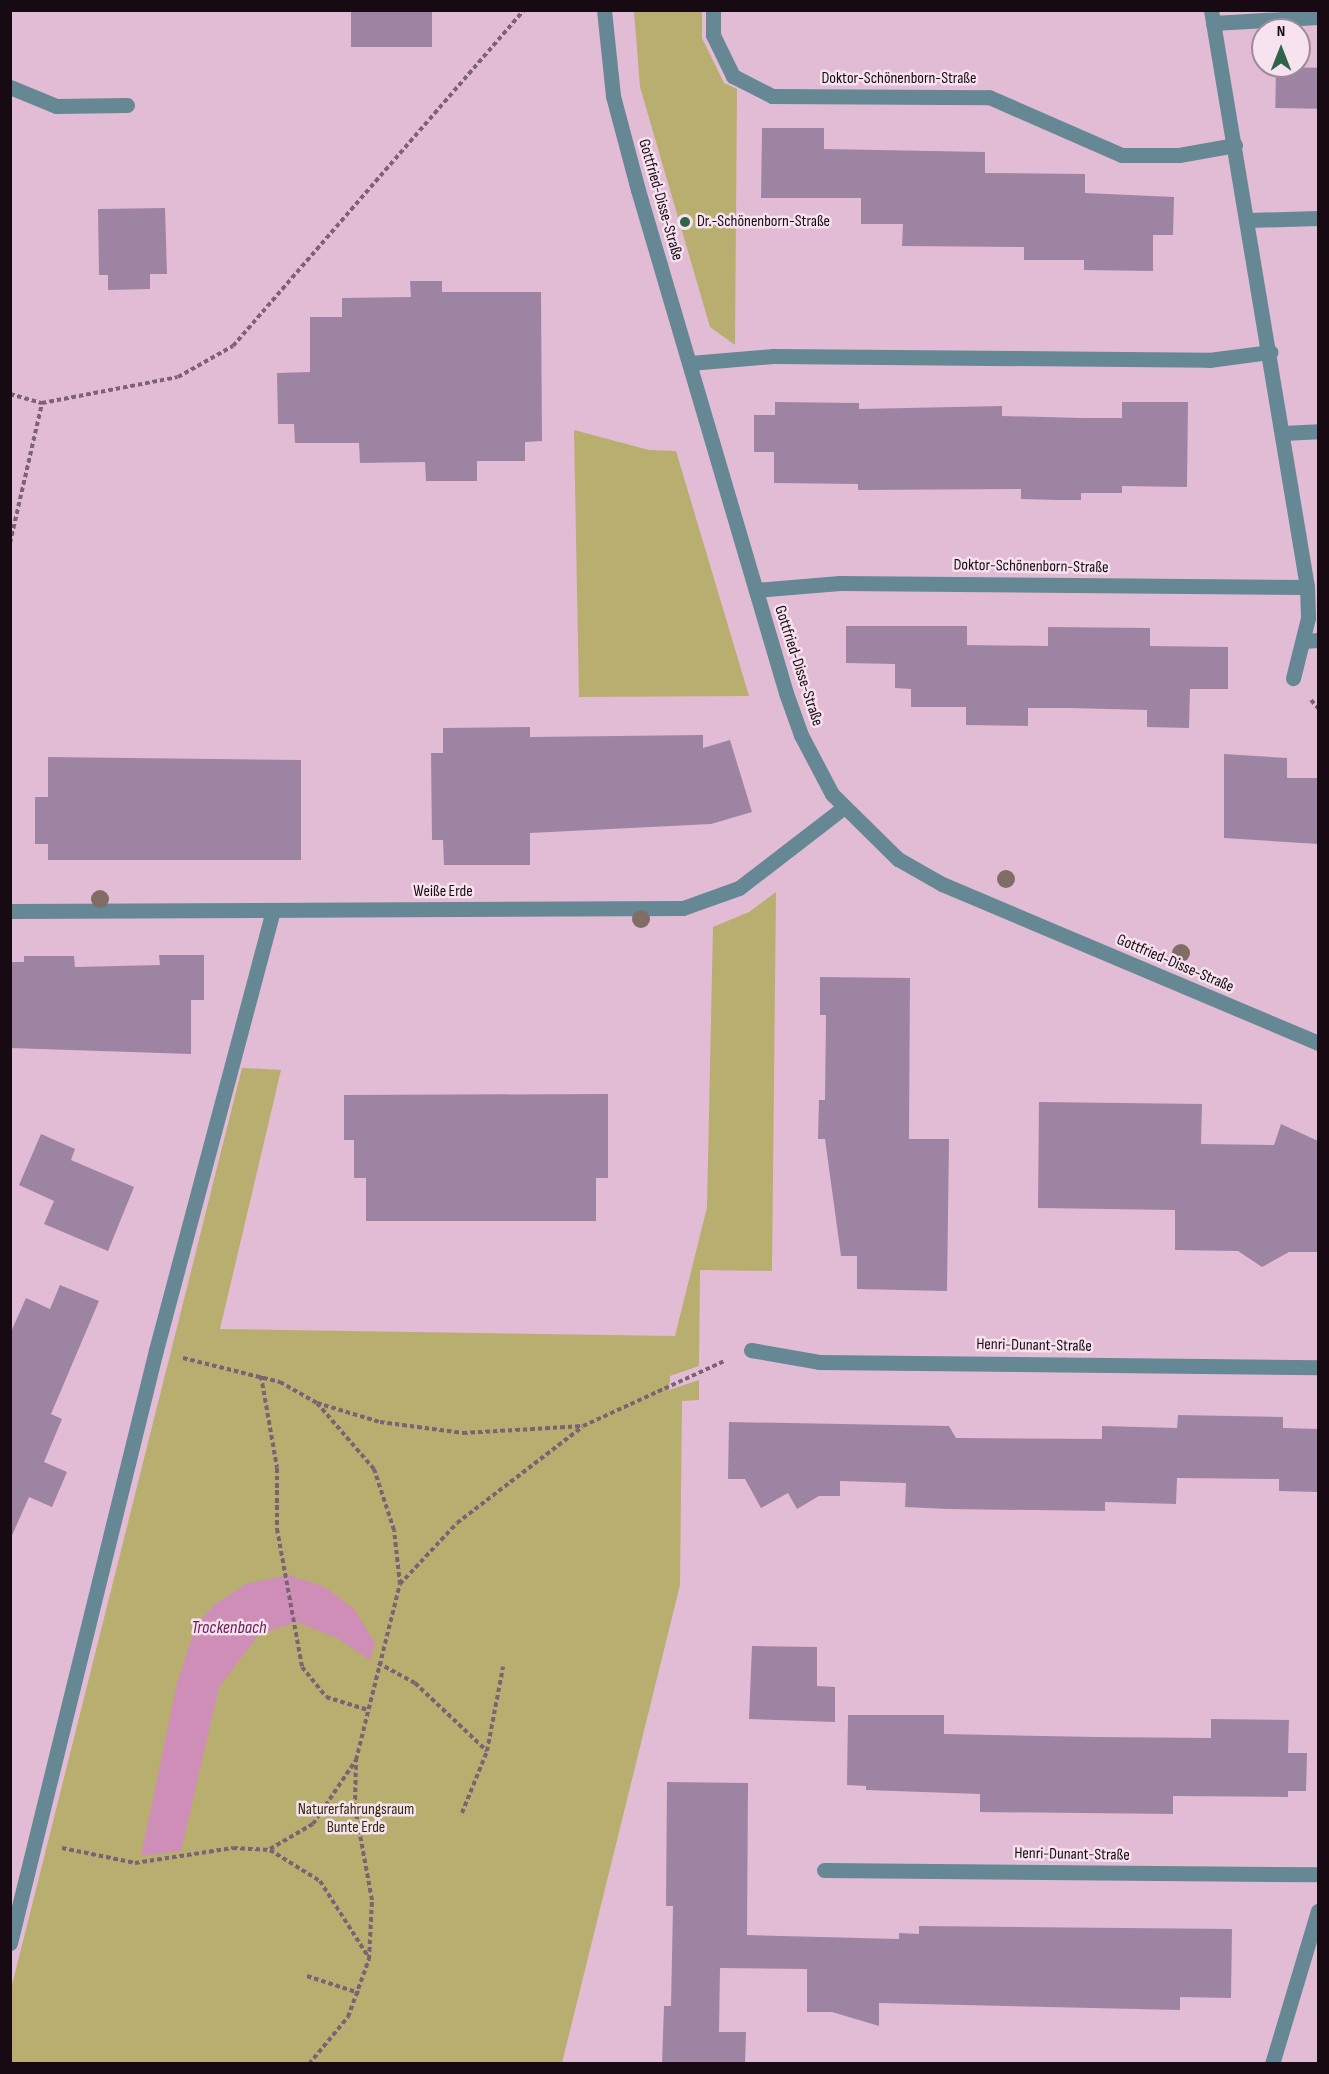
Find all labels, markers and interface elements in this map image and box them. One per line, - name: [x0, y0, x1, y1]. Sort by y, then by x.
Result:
- north arrow: [1251, 18, 1311, 78]
- text: N: [1277, 22, 1285, 41]
- street label: Doktor-Schönenborn-Straße: [821, 69, 977, 89]
- street label: Gottfried-Disse-Straße: [633, 137, 687, 263]
- place label: Dr.-Schönenborn-Straße: [697, 212, 830, 232]
- marker: Dr.-Schönenborn-Straße: [678, 215, 692, 229]
- street label: Doktor-Schönenborn-Straße: [953, 556, 1109, 578]
- street label: Gottfried-Disse-Straße: [770, 603, 826, 729]
- street label: Weiße Erde: [413, 882, 473, 902]
- street label: Gottfried-Disse-Straße: [1114, 931, 1236, 997]
- street label: Henri-Dunant-Straße: [976, 1335, 1092, 1357]
- water label: Trockenbach: [191, 1617, 267, 1639]
- park label: Naturerfahrungsraum Bunte Erde: [298, 1800, 414, 1838]
- street label: Henri-Dunant-Straße: [1014, 1844, 1130, 1866]

